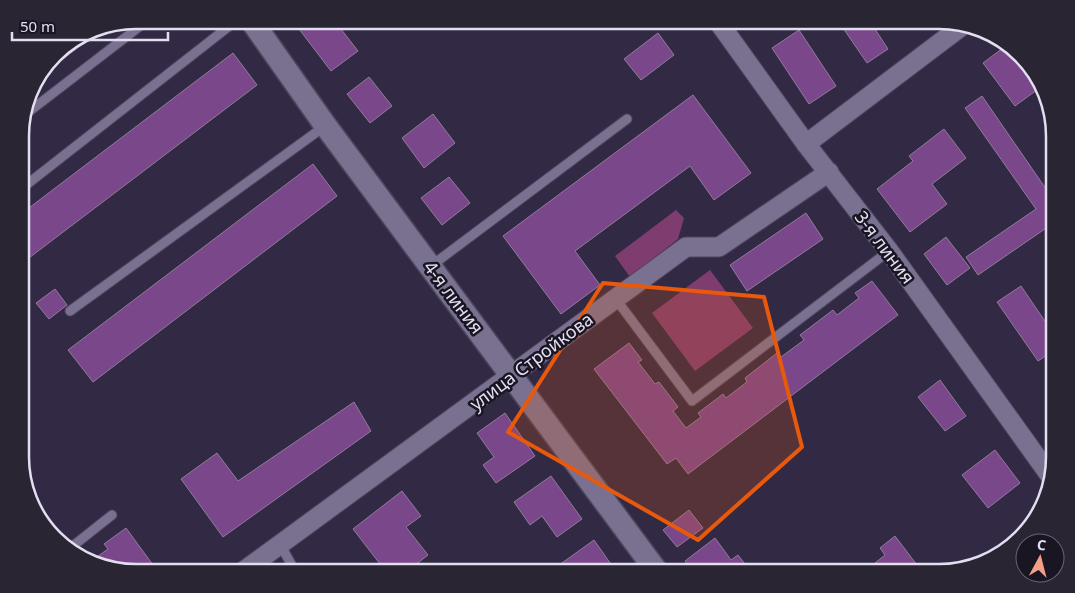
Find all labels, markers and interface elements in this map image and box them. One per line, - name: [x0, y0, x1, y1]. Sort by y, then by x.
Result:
- scale bar: [12, 10, 169, 42]
- text: 50 m: [20, 16, 55, 36]
- street label: 3-я линия: [850, 206, 920, 288]
- street label: 4-я линия: [419, 256, 489, 338]
- street label: улица Стройкова: [464, 307, 598, 415]
- north arrow: [1015, 533, 1065, 583]
- text: С: [1036, 535, 1047, 555]

